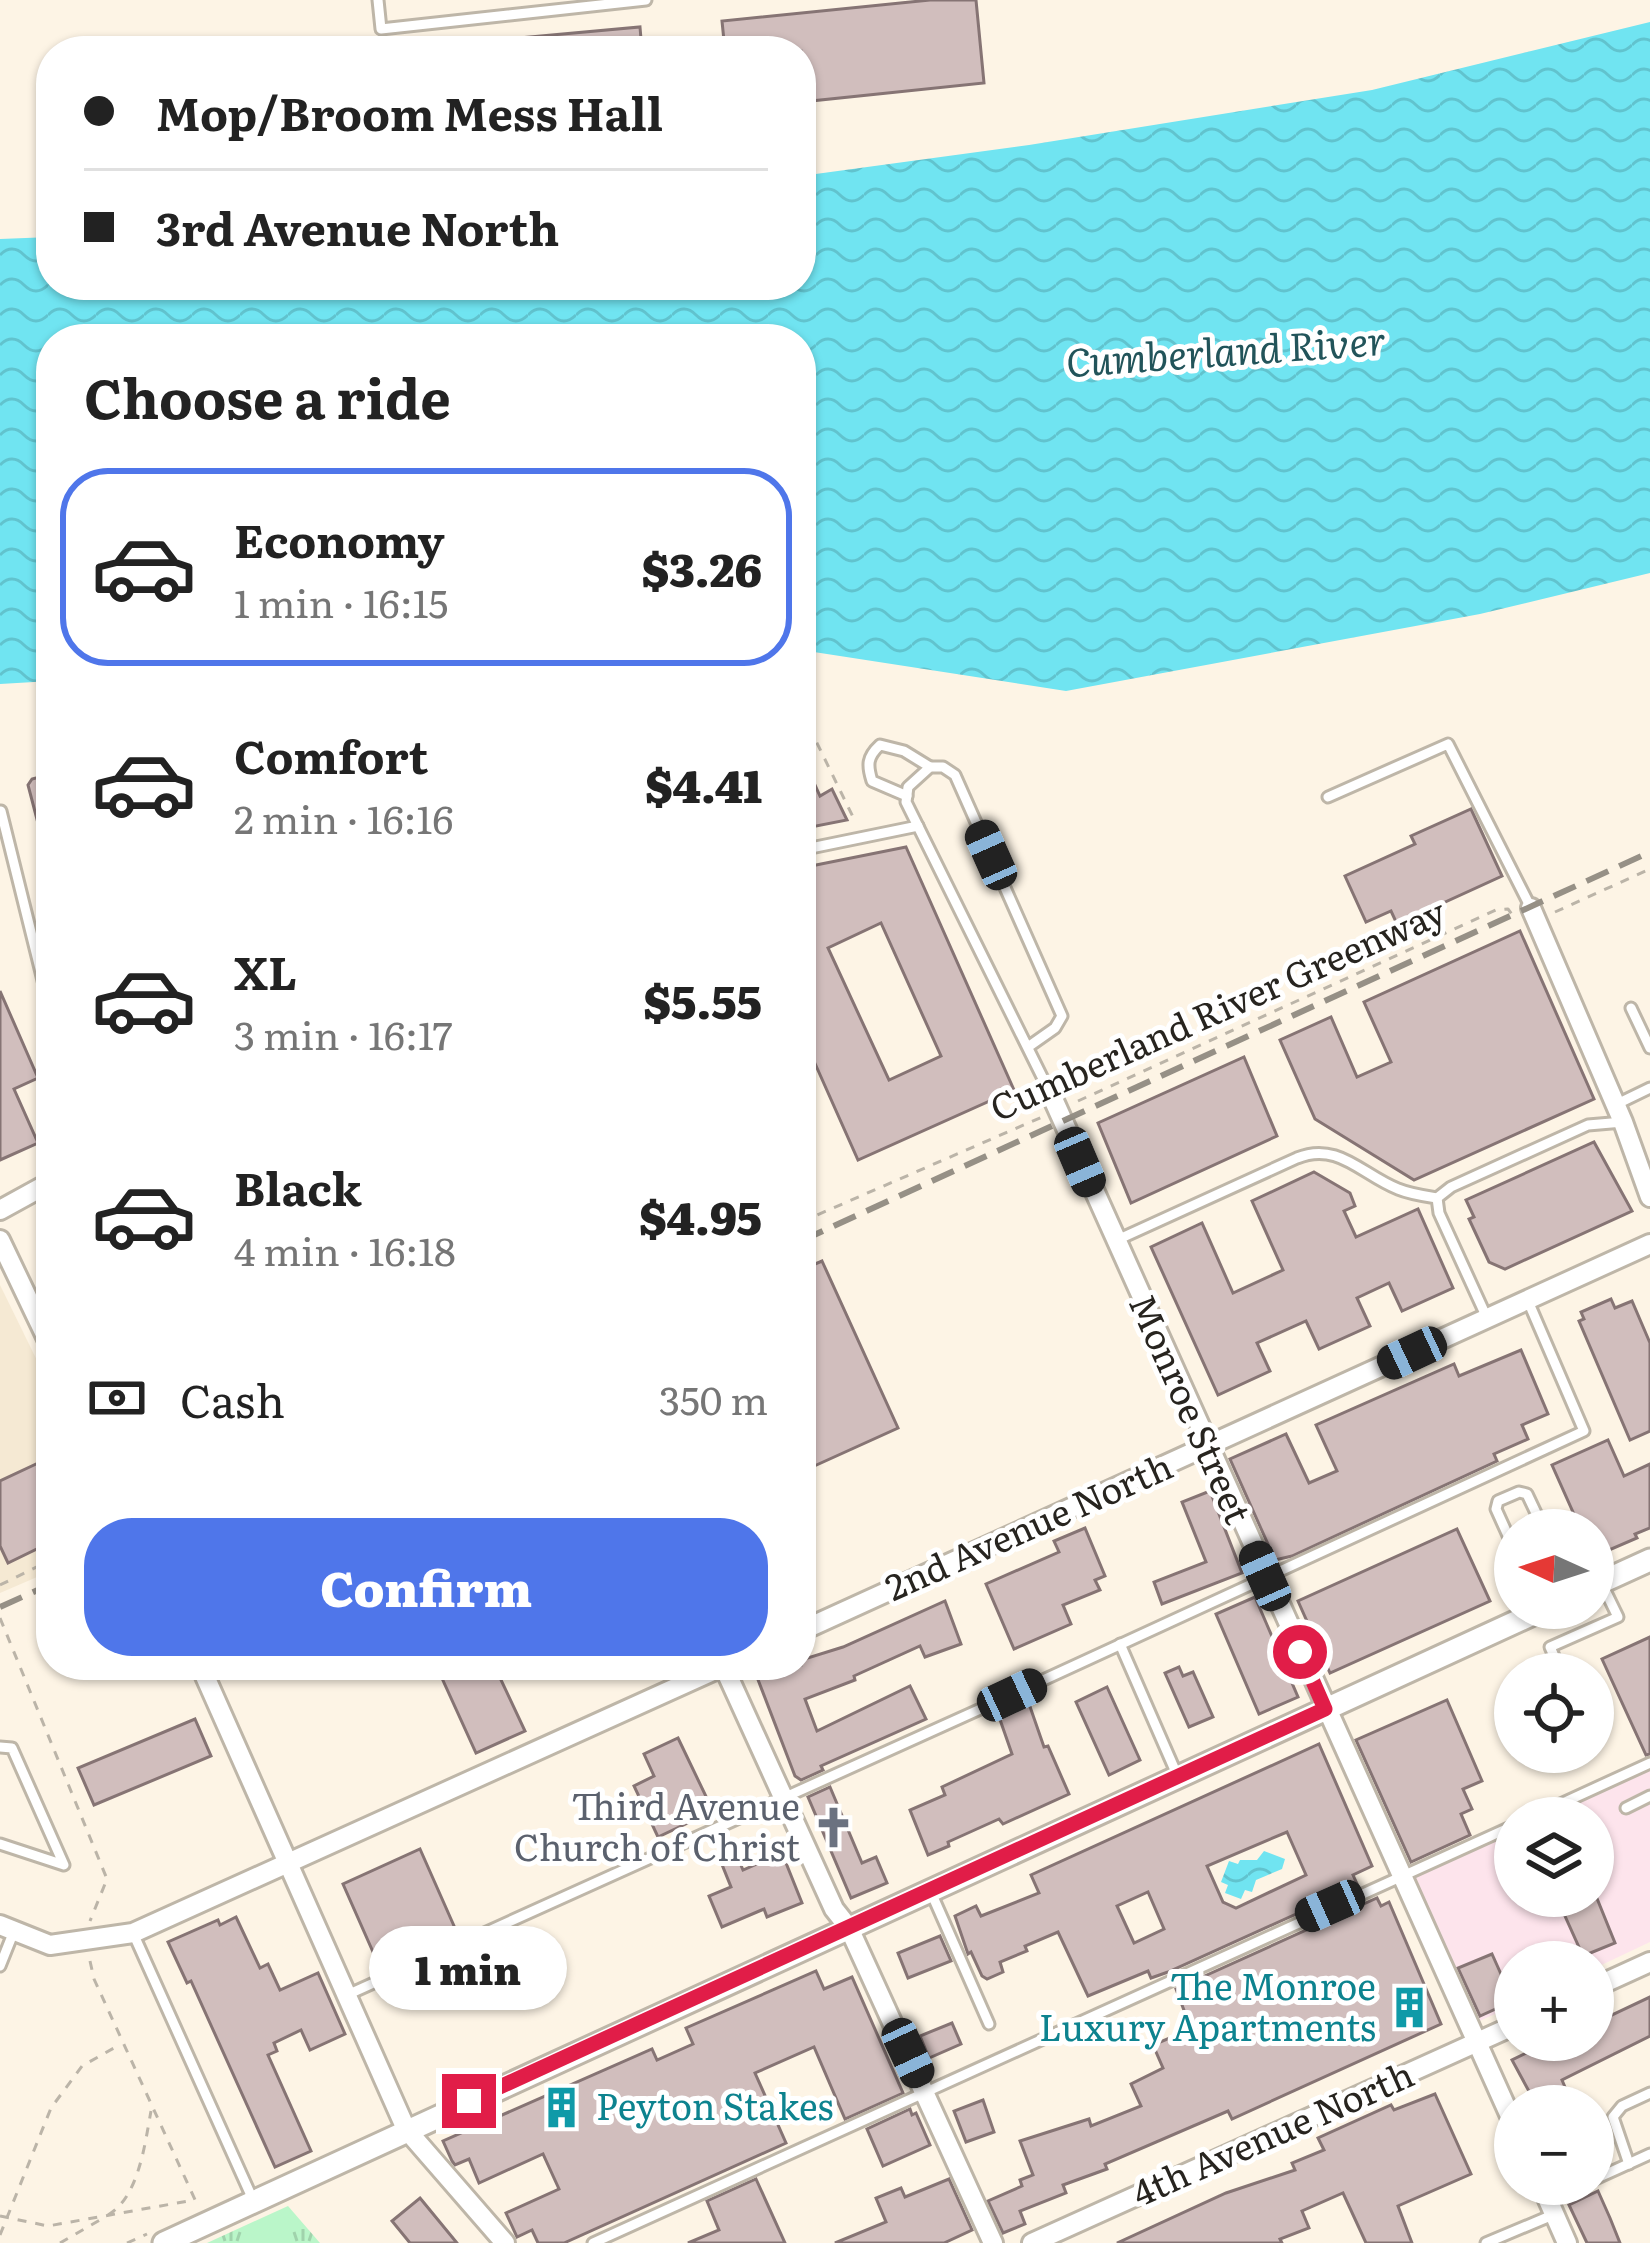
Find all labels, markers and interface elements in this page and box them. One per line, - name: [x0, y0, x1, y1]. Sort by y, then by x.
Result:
- text: Mop/Broom Mess Hall: [156, 78, 663, 145]
- text: 3rd Avenue North: [156, 193, 559, 260]
- water label: Cumberland River: [1064, 309, 1388, 389]
- text: Choose a ride: [84, 355, 451, 436]
- text: Economy: [234, 505, 445, 572]
- icon: car: [90, 513, 198, 621]
- text: $3.26: [642, 534, 762, 601]
- text: 1 min · 16:15: [234, 572, 448, 630]
- text: Comfort: [234, 721, 428, 788]
- icon: car: [90, 729, 198, 837]
- text: $4.41: [645, 750, 762, 817]
- text: 2 min · 16:16: [234, 788, 453, 846]
- car: [960, 815, 1022, 895]
- street label: Cumberland River Greenway: [981, 883, 1453, 1132]
- text: XL: [234, 937, 297, 1004]
- icon: car: [90, 945, 198, 1053]
- text: $5.55: [643, 966, 762, 1033]
- text: 3 min · 16:17: [234, 1004, 452, 1062]
- car: [1049, 1122, 1111, 1202]
- text: Black: [234, 1153, 362, 1220]
- icon: car: [90, 1161, 198, 1269]
- text: $4.95: [639, 1182, 762, 1249]
- text: 4 min · 16:18: [234, 1220, 456, 1278]
- street label: Monroe Street: [1118, 1285, 1267, 1532]
- car: [1372, 1321, 1452, 1385]
- icon: cash: [84, 1365, 150, 1431]
- text: Cash: [180, 1365, 285, 1432]
- text: 350 m: [659, 1369, 768, 1427]
- street label: 2nd Avenue North: [876, 1438, 1180, 1612]
- north arrow: [1494, 1509, 1614, 1629]
- map controls: [1494, 1509, 1614, 2205]
- button: Confirm: [84, 1518, 768, 1656]
- car: [1234, 1536, 1296, 1616]
- route start: [1273, 1625, 1327, 1679]
- button: locate: [1494, 1653, 1614, 1773]
- car: [972, 1663, 1052, 1727]
- place label: Third Avenue Church of Christ: [514, 1778, 800, 1872]
- button: layers: [1494, 1797, 1614, 1917]
- church icon: Third Avenue Church of Christ: [811, 1805, 857, 1851]
- car: [1290, 1875, 1370, 1937]
- callout: 1 min: [370, 1927, 568, 2011]
- text: 1 min: [415, 1939, 521, 1997]
- button: +: [1494, 1941, 1614, 2061]
- place label: The Monroe Luxury Apartments: [1039, 1958, 1376, 2052]
- building icon: The Monroe Luxury Apartments: [1387, 1985, 1433, 2031]
- car: [876, 2013, 940, 2093]
- street label: 4th Avenue North: [1123, 2046, 1421, 2218]
- route end: [442, 2074, 496, 2128]
- place label: Peyton Stakes: [596, 2078, 833, 2131]
- building icon: Peyton Stakes: [539, 2084, 585, 2130]
- button: −: [1494, 2085, 1614, 2205]

